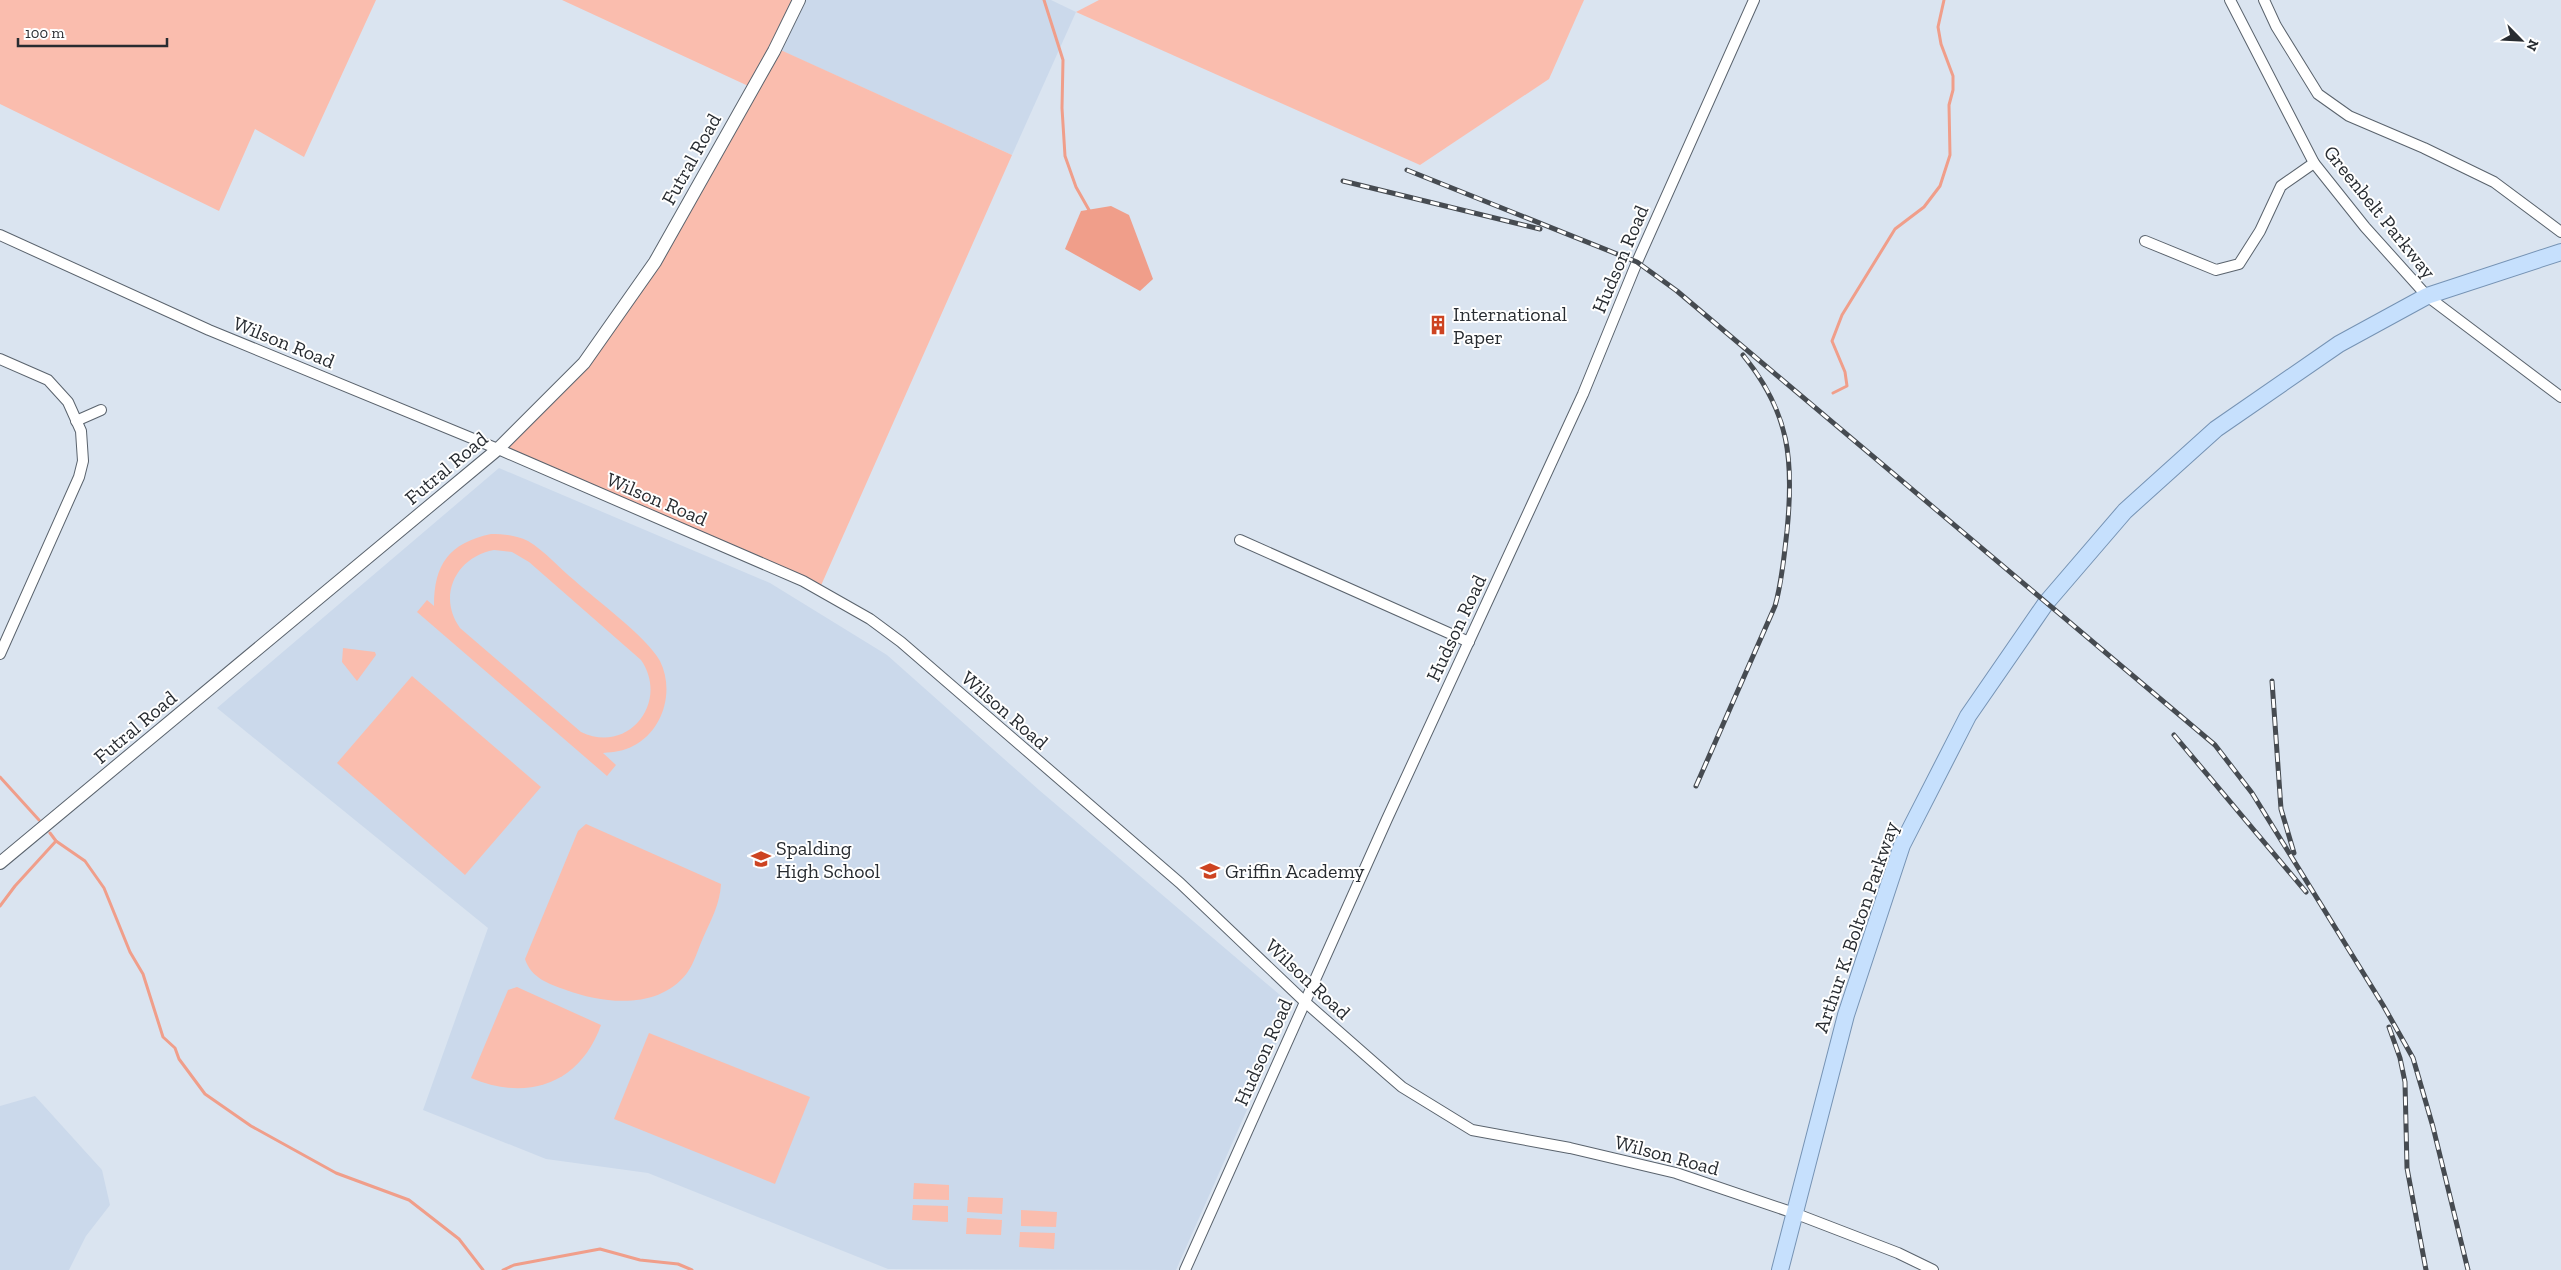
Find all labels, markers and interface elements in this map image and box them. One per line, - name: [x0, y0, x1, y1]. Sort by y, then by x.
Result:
- scale bar: [18, 15, 166, 47]
- north arrow: [2496, 15, 2546, 65]
- text: 100 m: [25, 24, 64, 42]
- text: N: [2522, 37, 2542, 54]
- street label: Futral Road: [656, 109, 726, 209]
- street label: Greenbelt Parkway: [2319, 141, 2442, 284]
- street label: Hudson Road: [1587, 201, 1654, 317]
- place label: International Paper: [1453, 302, 1567, 349]
- street label: Wilson Road: [230, 311, 338, 373]
- building icon: International Paper: [1427, 314, 1449, 336]
- street label: Futral Road: [400, 426, 492, 510]
- street label: Wilson Road: [603, 467, 711, 531]
- street label: Hudson Road: [1421, 571, 1491, 685]
- street label: Wilson Road: [957, 666, 1053, 754]
- street label: Futral Road: [89, 685, 181, 769]
- street label: Arthur K. Bolton Parkway: [1809, 818, 1904, 1036]
- place label: Spalding High School: [776, 836, 880, 883]
- school or university icon: Spalding High School: [750, 848, 772, 870]
- place label: Griffin Academy: [1225, 859, 1365, 883]
- school or university icon: Griffin Academy: [1199, 860, 1221, 882]
- street label: Wilson Road: [1261, 934, 1355, 1024]
- street label: Hudson Road: [1229, 995, 1297, 1109]
- street label: Wilson Road: [1612, 1130, 1722, 1180]

